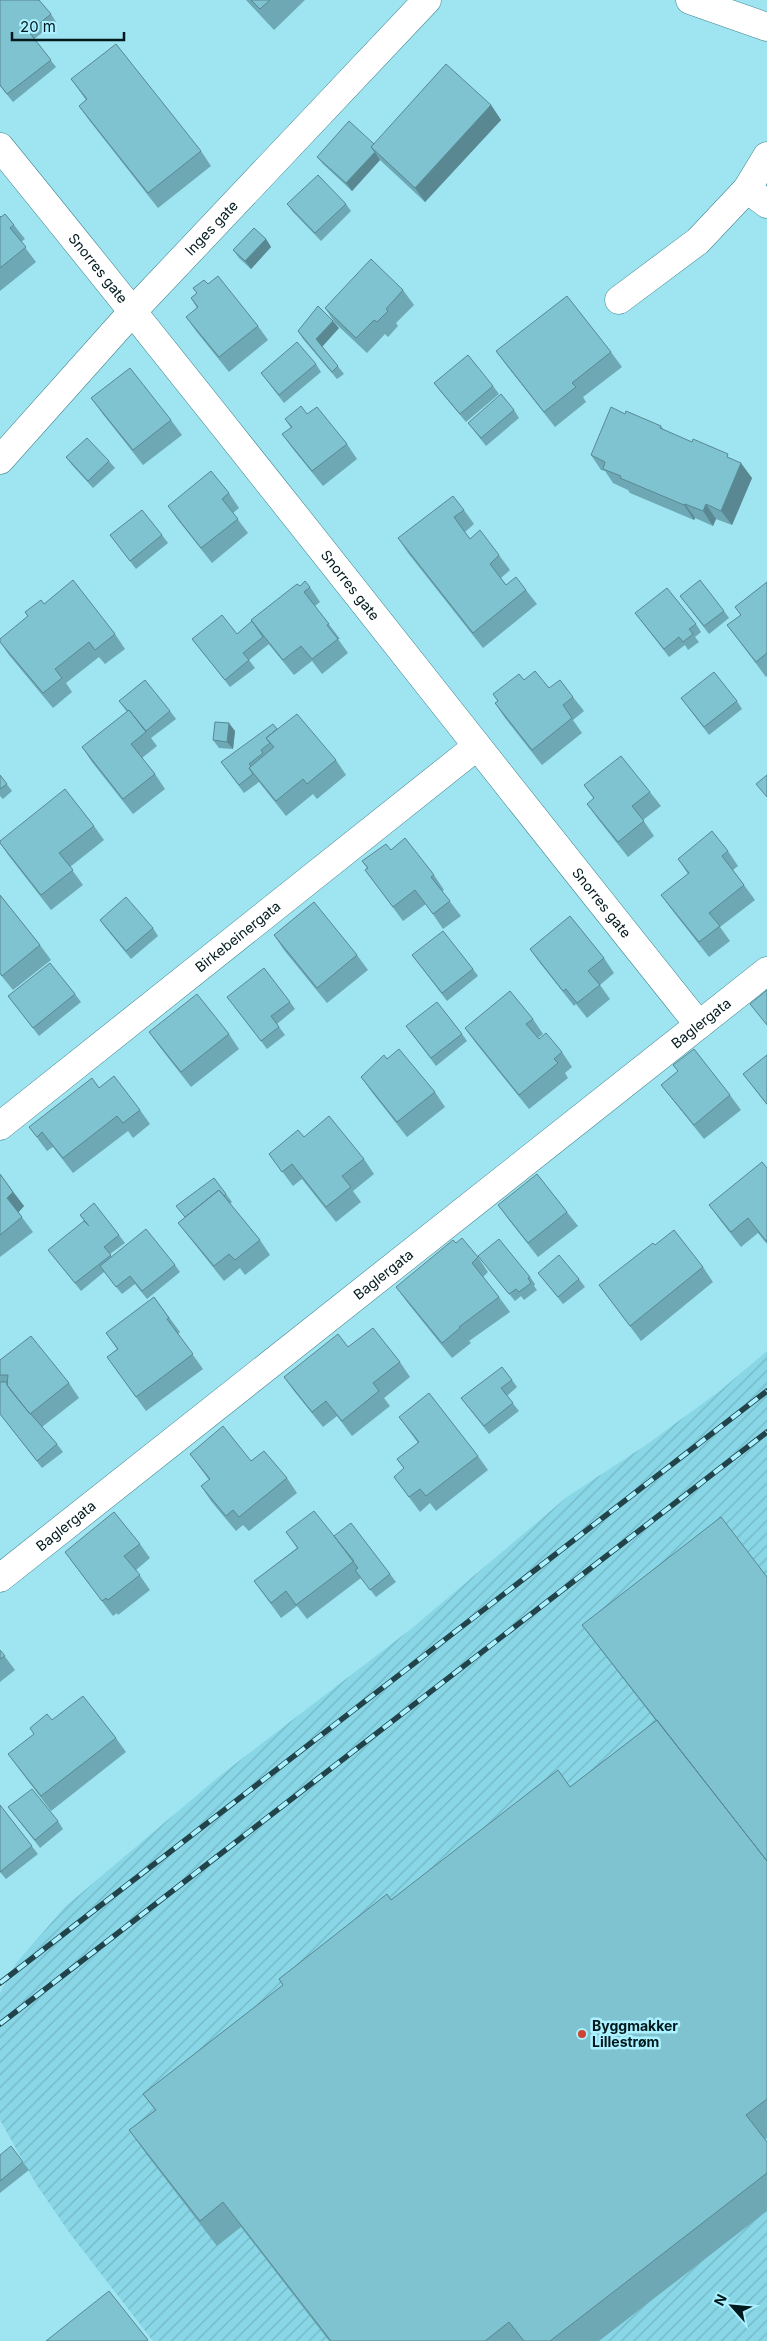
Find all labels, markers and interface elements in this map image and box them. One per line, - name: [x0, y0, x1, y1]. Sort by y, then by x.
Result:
- scale bar: [12, 10, 125, 42]
- text: 20 m: [20, 17, 56, 36]
- street label: Inges gate: [181, 197, 241, 259]
- street label: Snorres gate: [65, 230, 132, 306]
- street label: Snorres gate: [318, 546, 384, 623]
- street label: Snorres gate: [569, 864, 635, 941]
- street label: Birkebeinergata: [191, 897, 284, 975]
- street label: Baglergata: [668, 994, 734, 1052]
- street label: Baglergata: [350, 1245, 416, 1303]
- street label: Baglergata: [32, 1497, 99, 1554]
- place label: Byggmakker Lillestrøm: [592, 2017, 678, 2050]
- marker: Byggmakker Lillestrøm: [576, 2028, 588, 2040]
- north arrow: [707, 2281, 757, 2331]
- text: N: [710, 2291, 730, 2308]

